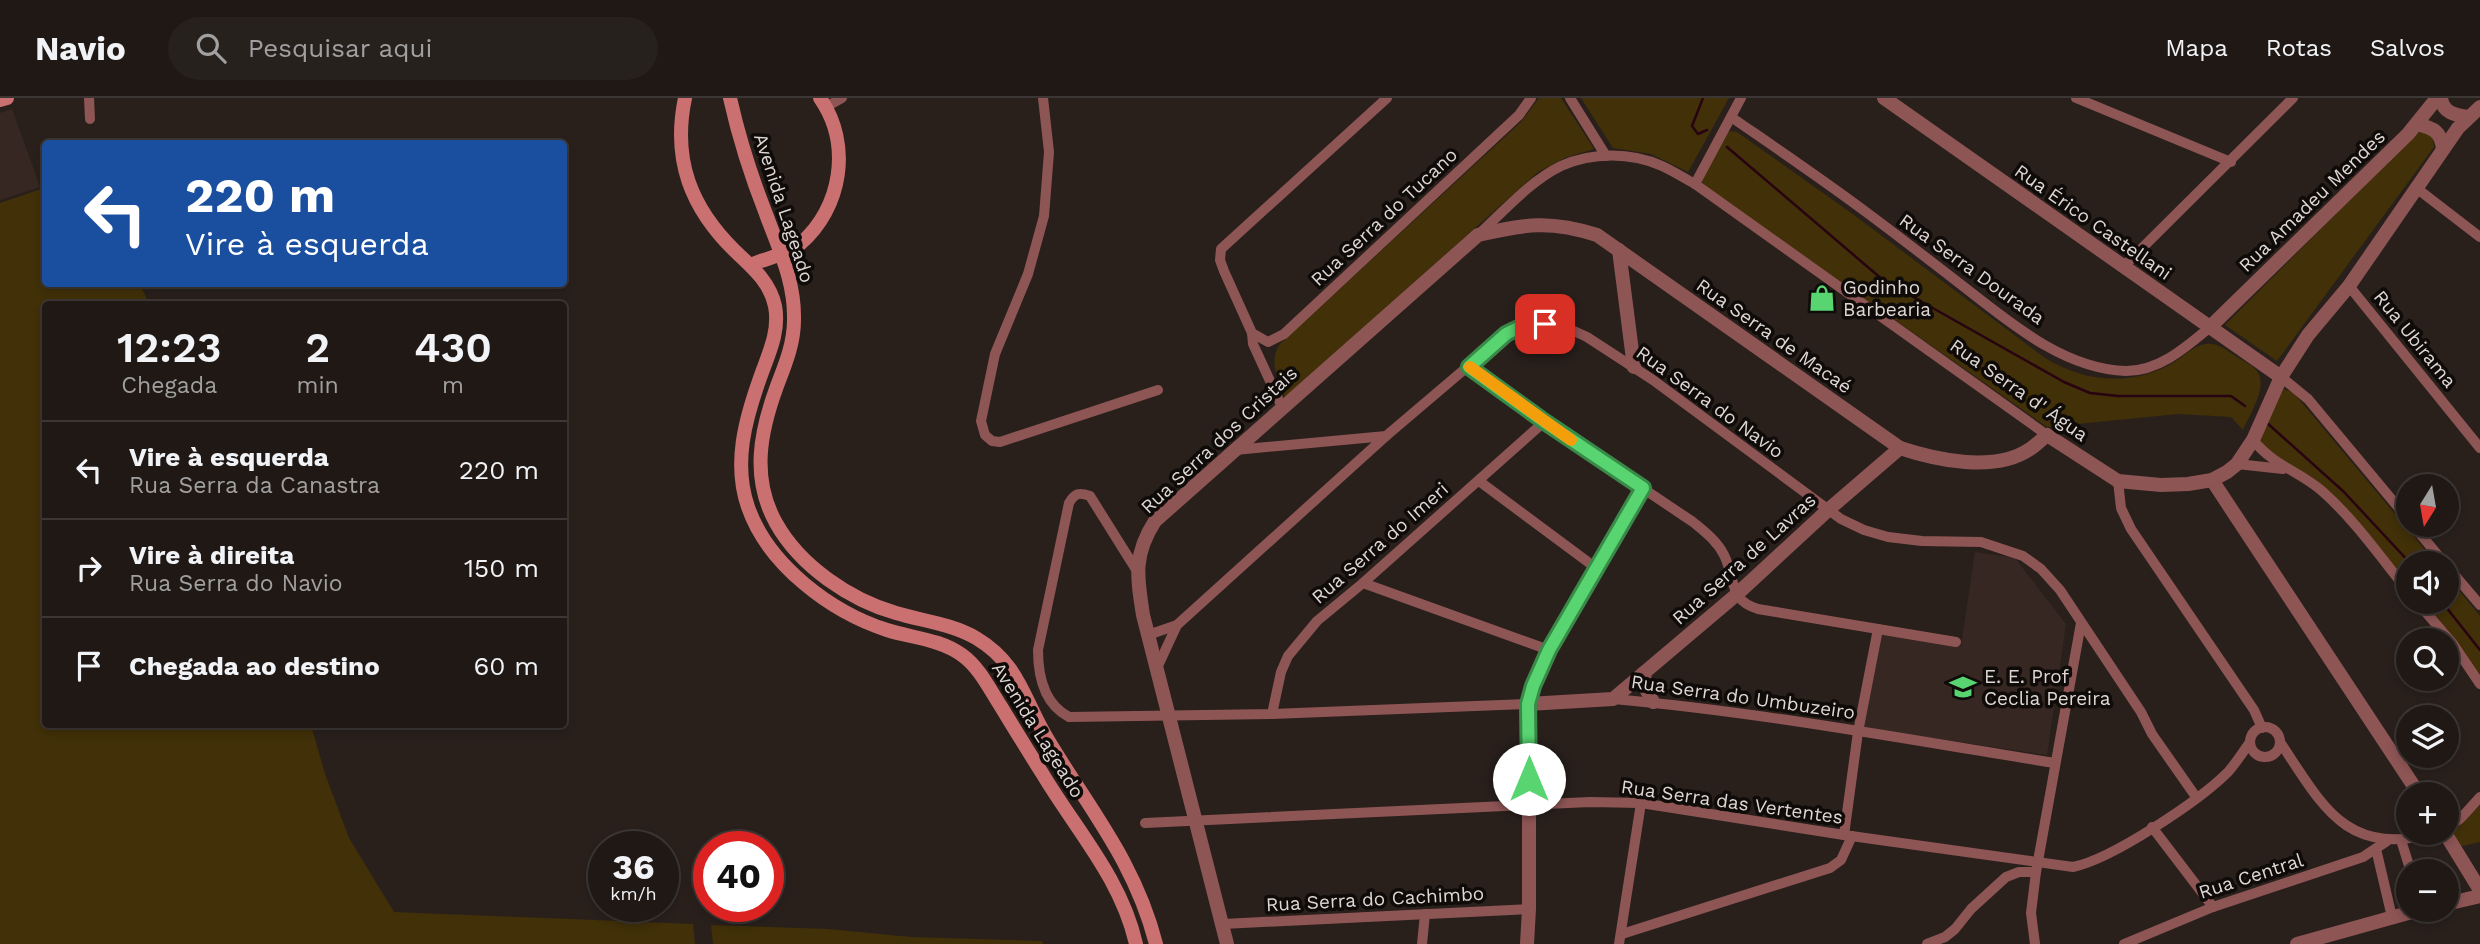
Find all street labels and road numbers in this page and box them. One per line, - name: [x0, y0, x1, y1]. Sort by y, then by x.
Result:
- street label: Rua Amadeu Mendes: [2234, 125, 2390, 277]
- street label: Avenida Lageado: [749, 130, 819, 286]
- street label: Rua Serra do Tucano: [1306, 143, 1462, 291]
- street label: Rua Érico Castellani: [2010, 159, 2176, 285]
- street label: Rua Serra Dourada: [1895, 209, 2049, 330]
- street label: Rua Serra de Macaé: [1692, 274, 1856, 398]
- street label: Rua Ubirama: [2369, 286, 2461, 392]
- street label: Rua Serra d' Água: [1946, 334, 2093, 446]
- street label: Rua Serra do Navio: [1632, 341, 1788, 463]
- street label: Rua Serra dos Cristais: [1136, 361, 1302, 519]
- street label: Rua Serra do Imeri: [1307, 477, 1453, 609]
- street label: Rua Serra de Lavras: [1667, 488, 1821, 630]
- street label: Avenida Lageado: [987, 658, 1089, 802]
- street label: Rua Serra do Umbuzeiro: [1630, 670, 1856, 724]
- street label: Rua Serra das Vertentes: [1620, 775, 1844, 829]
- street label: Rua Central: [2196, 848, 2306, 904]
- street label: Rua Serra do Cachimbo: [1265, 882, 1485, 916]

